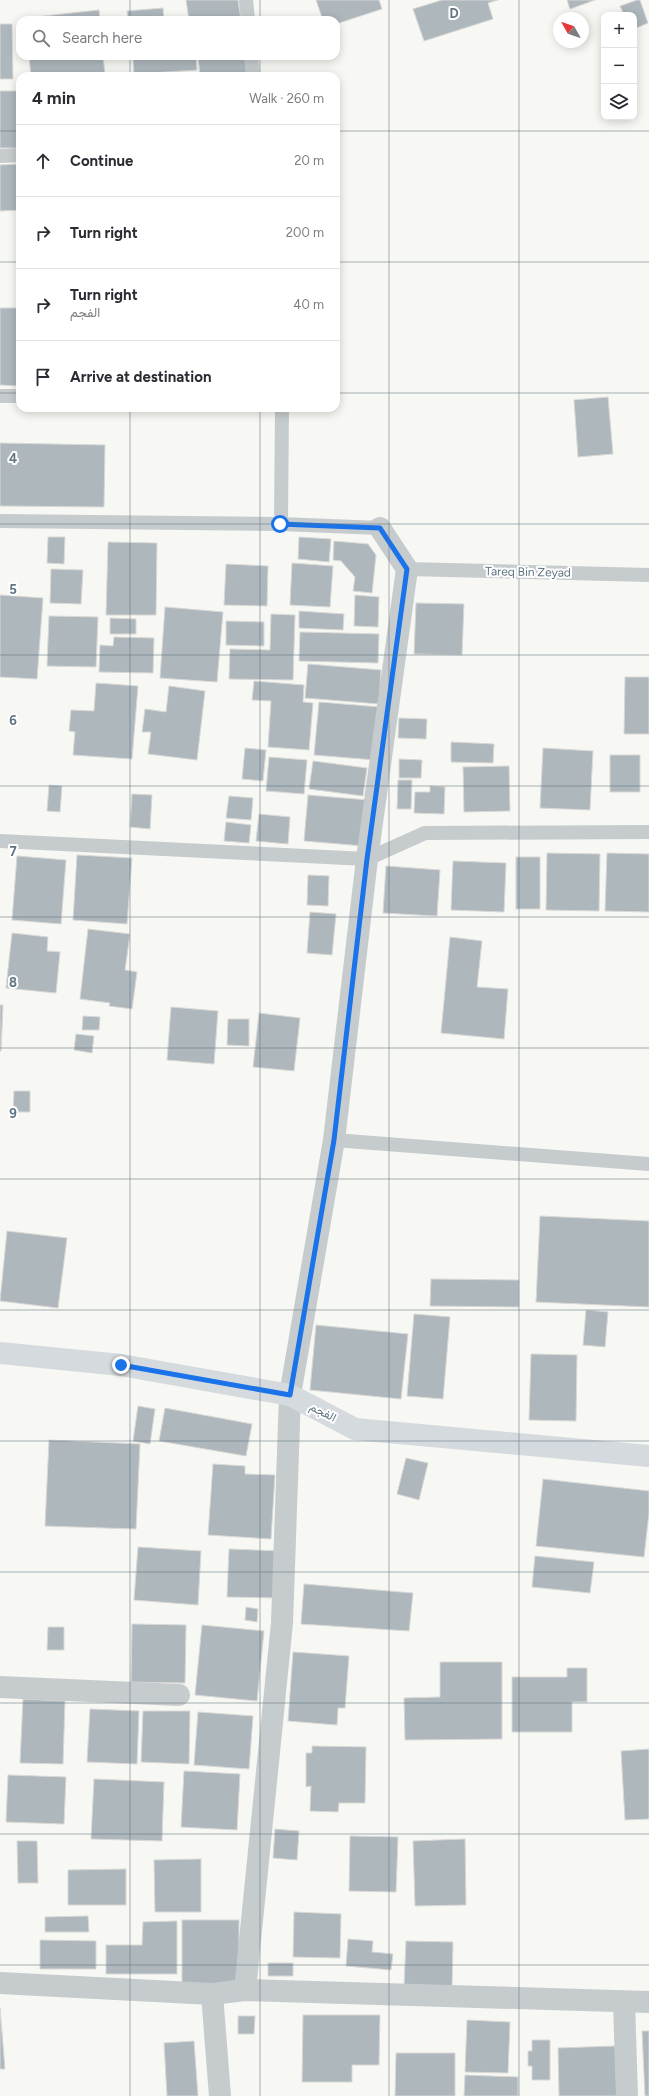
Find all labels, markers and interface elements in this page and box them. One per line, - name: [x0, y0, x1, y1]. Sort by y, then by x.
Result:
- text: D: [449, 6, 459, 21]
- north arrow: [553, 12, 589, 48]
- map controls: [601, 12, 637, 120]
- button: +: [601, 12, 637, 48]
- search box: [16, 16, 340, 60]
- icon: search: [30, 27, 52, 49]
- text: Search here: [62, 29, 142, 47]
- button: −: [601, 48, 637, 84]
- button: layers: [601, 84, 637, 120]
- text: 4 min: [32, 88, 76, 108]
- text: Walk · 260 m: [249, 91, 324, 106]
- icon: ahead: [32, 150, 54, 172]
- text: Continue: [70, 152, 133, 170]
- text: 20 m: [294, 153, 324, 168]
- icon: right: [32, 222, 54, 244]
- text: Turn right: [70, 224, 138, 242]
- text: 200 m: [286, 225, 324, 240]
- text: Turn right: [70, 286, 138, 304]
- icon: right: [32, 294, 54, 316]
- text: 40 m: [293, 297, 324, 312]
- text: الفجم: [70, 305, 100, 320]
- icon: arrive: [32, 366, 54, 388]
- text: Arrive at destination: [70, 368, 211, 386]
- text: 4: [9, 451, 17, 466]
- route start: [271, 515, 289, 533]
- street label: Tareq Bin Zeyad: [485, 564, 571, 580]
- text: 5: [9, 582, 17, 597]
- text: 6: [9, 713, 17, 728]
- text: 7: [9, 844, 17, 859]
- text: 8: [9, 975, 17, 990]
- text: 9: [9, 1106, 17, 1121]
- route end: [112, 1356, 130, 1374]
- street label: الفجم: [307, 1399, 339, 1425]

